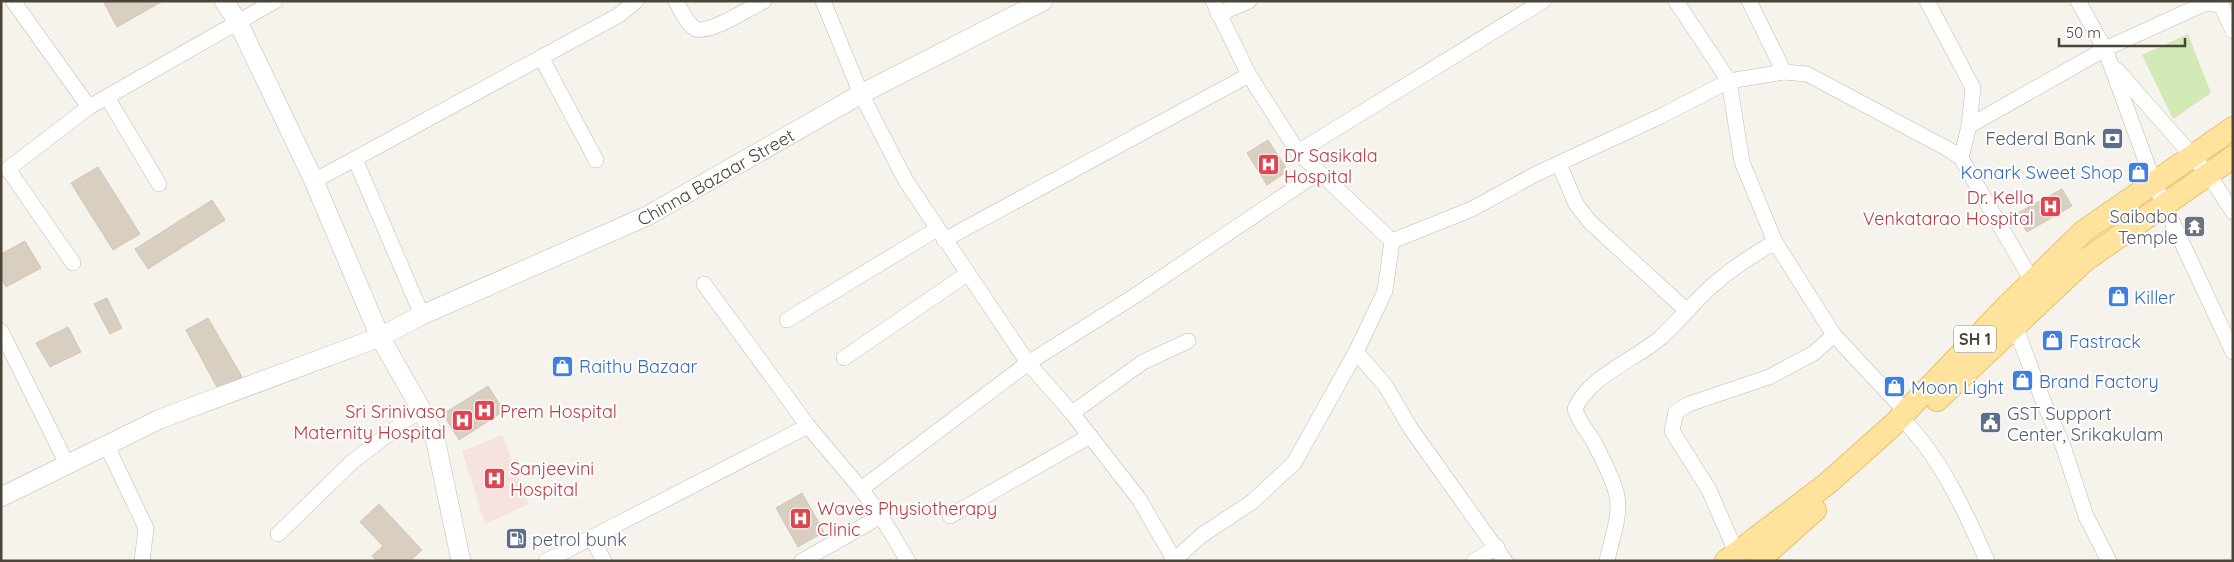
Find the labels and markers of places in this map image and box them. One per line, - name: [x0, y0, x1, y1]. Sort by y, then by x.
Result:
- bank icon: Federal Bank: [2100, 126, 2124, 150]
- place label: Federal Bank: [1985, 127, 2096, 150]
- place label: Dr Sasikala Hospital: [1284, 144, 1378, 188]
- hospital icon: Dr Sasikala Hospital: [1256, 153, 1280, 177]
- shop icon: Konark Sweet Shop: [2127, 160, 2151, 184]
- place label: Konark Sweet Shop: [1960, 161, 2123, 184]
- place label: Dr. Kella Venkatarao Hospital: [1863, 186, 2034, 230]
- hospital icon: Dr. Kella Venkatarao Hospital: [2038, 195, 2062, 219]
- place label: Saibaba Temple: [2109, 205, 2178, 249]
- temple icon: Saibaba Temple: [2182, 214, 2206, 238]
- shop icon: Killer: [2106, 285, 2130, 309]
- place label: Killer: [2134, 286, 2175, 309]
- shop icon: Fastrack: [2041, 329, 2065, 353]
- place label: Fastrack: [2069, 330, 2141, 353]
- shop icon: Raithu Bazaar: [551, 354, 575, 378]
- place label: Raithu Bazaar: [579, 355, 698, 378]
- shop icon: Brand Factory: [2011, 369, 2035, 393]
- place label: Brand Factory: [2039, 370, 2159, 393]
- shop icon: Moon Light: [1883, 375, 1907, 399]
- place label: Moon Light: [1911, 376, 2004, 399]
- hospital icon: Prem Hospital: [472, 399, 496, 423]
- place label: Sri Srinivasa Maternity Hospital: [293, 400, 446, 444]
- place label: Prem Hospital: [500, 400, 617, 423]
- place label: GST Support Center, Srikakulam: [2007, 402, 2163, 446]
- hospital icon: Sri Srinivasa Maternity Hospital: [450, 409, 474, 433]
- public building icon: GST Support Center, Srikakulam: [1979, 411, 2003, 435]
- place label: Sanjeevini Hospital: [510, 457, 594, 501]
- hospital icon: Sanjeevini Hospital: [482, 466, 506, 490]
- place label: Waves Physiotherapy Clinic: [817, 497, 997, 541]
- hospital icon: Waves Physiotherapy Clinic: [789, 506, 813, 530]
- fuel station icon: petrol bunk: [504, 527, 528, 551]
- place label: petrol bunk: [532, 528, 627, 551]

